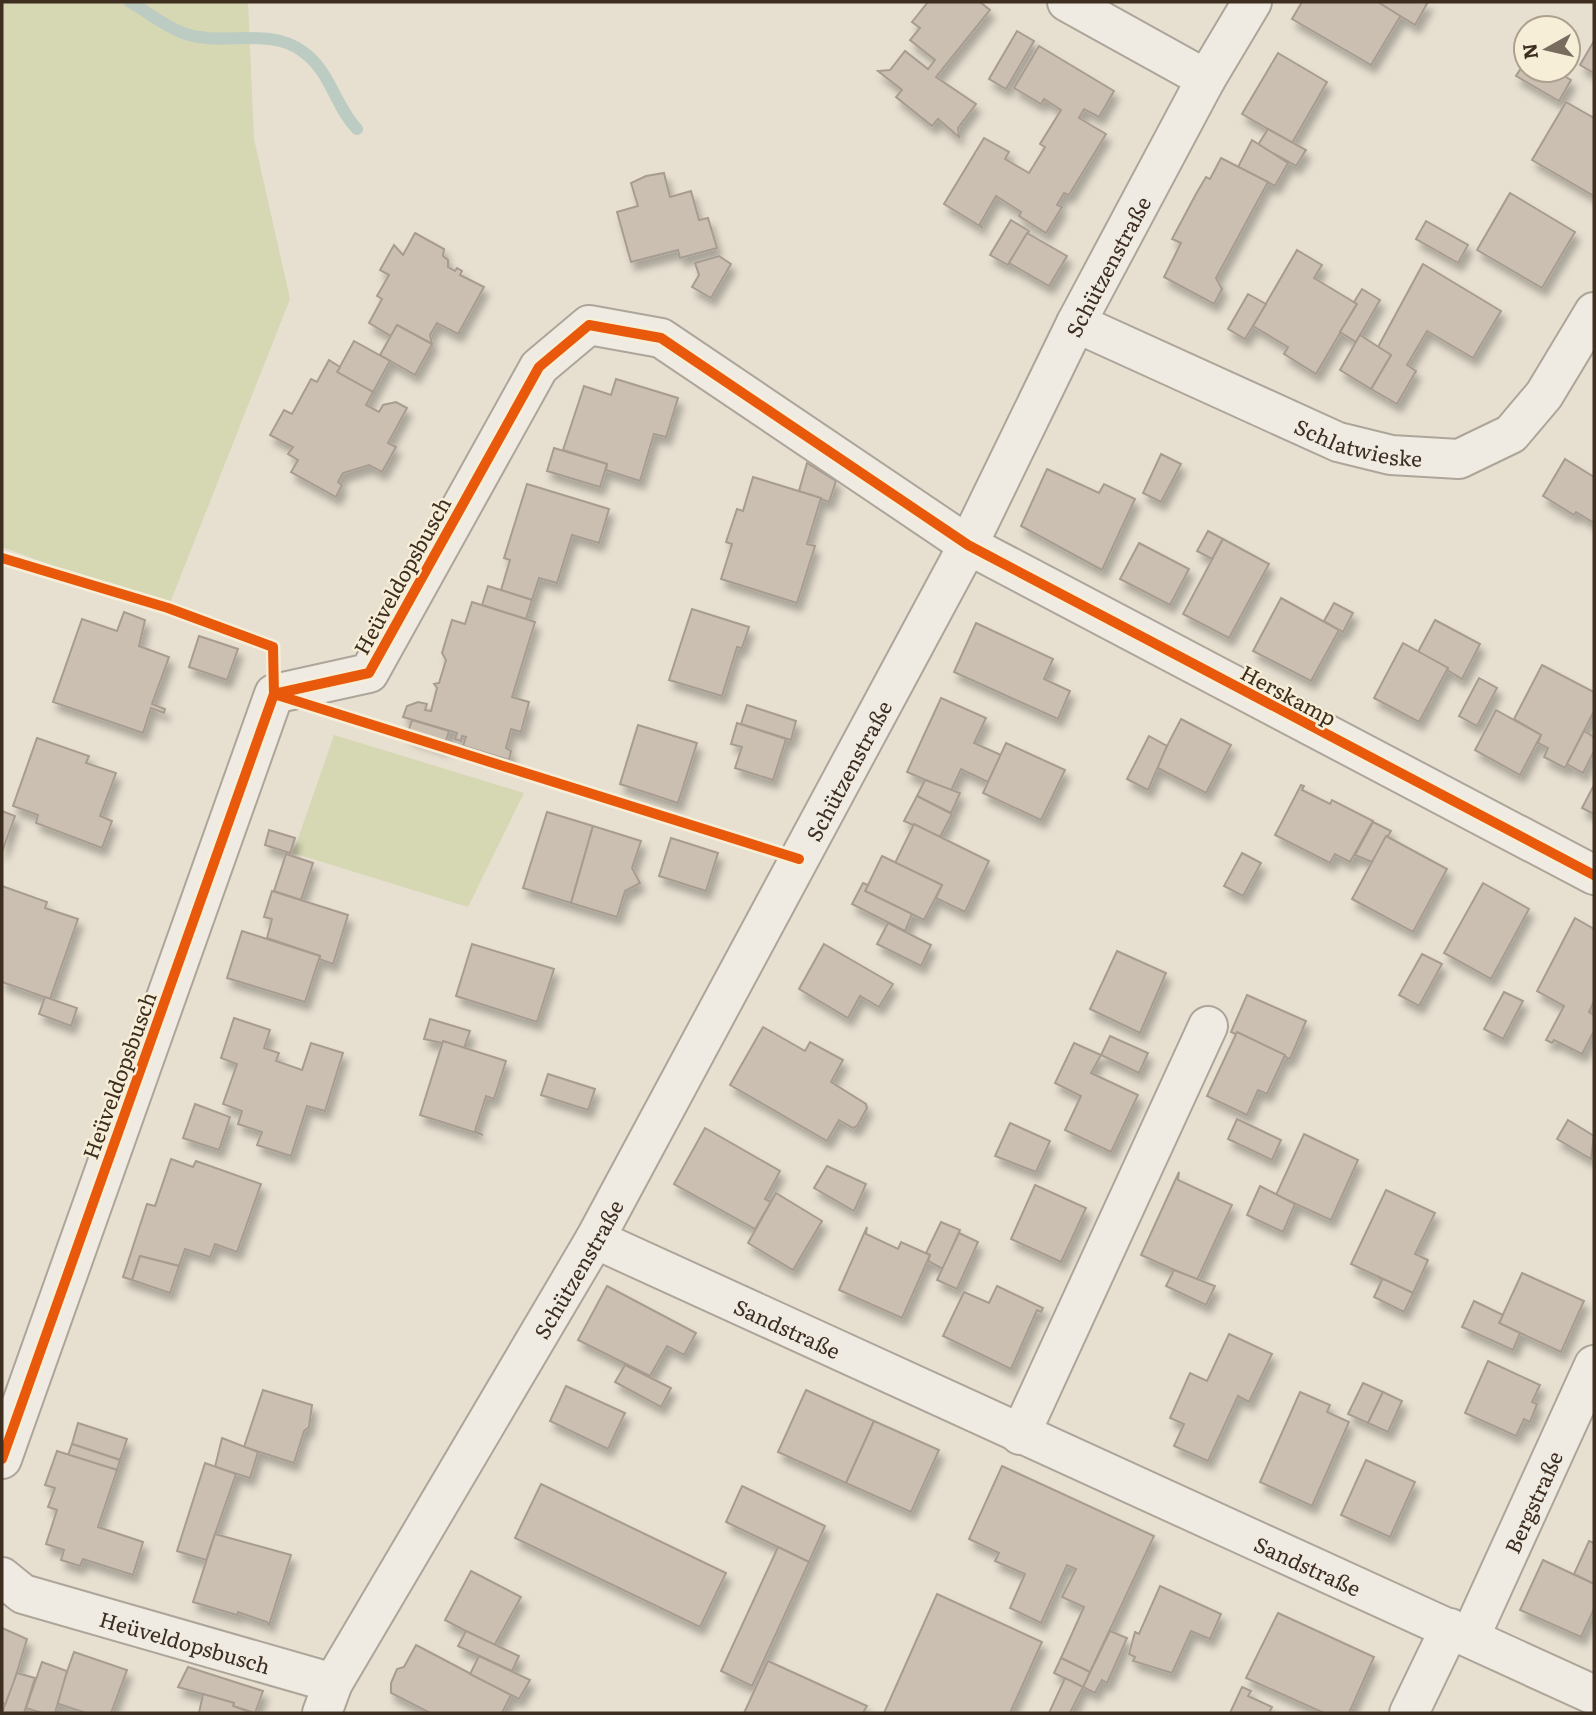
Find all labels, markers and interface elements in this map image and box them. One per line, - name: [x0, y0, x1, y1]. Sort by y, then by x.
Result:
- north arrow: [1512, 14, 1582, 84]
- text: N: [1514, 42, 1544, 61]
- street label: Schützenstraße: [1056, 190, 1157, 342]
- street label: Schlatwieske: [1290, 409, 1423, 472]
- street label: Heüveldopsbusch: [345, 490, 457, 660]
- street label: Herskamp: [1236, 656, 1342, 732]
- street label: Schützenstraße: [797, 694, 898, 846]
- street label: Heüveldopsbusch: [73, 987, 163, 1163]
- street label: Schützenstraße: [525, 1193, 629, 1344]
- street label: Sandstraße: [730, 1289, 846, 1365]
- street label: Bergstraße: [1495, 1445, 1569, 1558]
- street label: Sandstraße: [1250, 1527, 1367, 1602]
- street label: Heüveldopsbusch: [96, 1601, 275, 1680]

